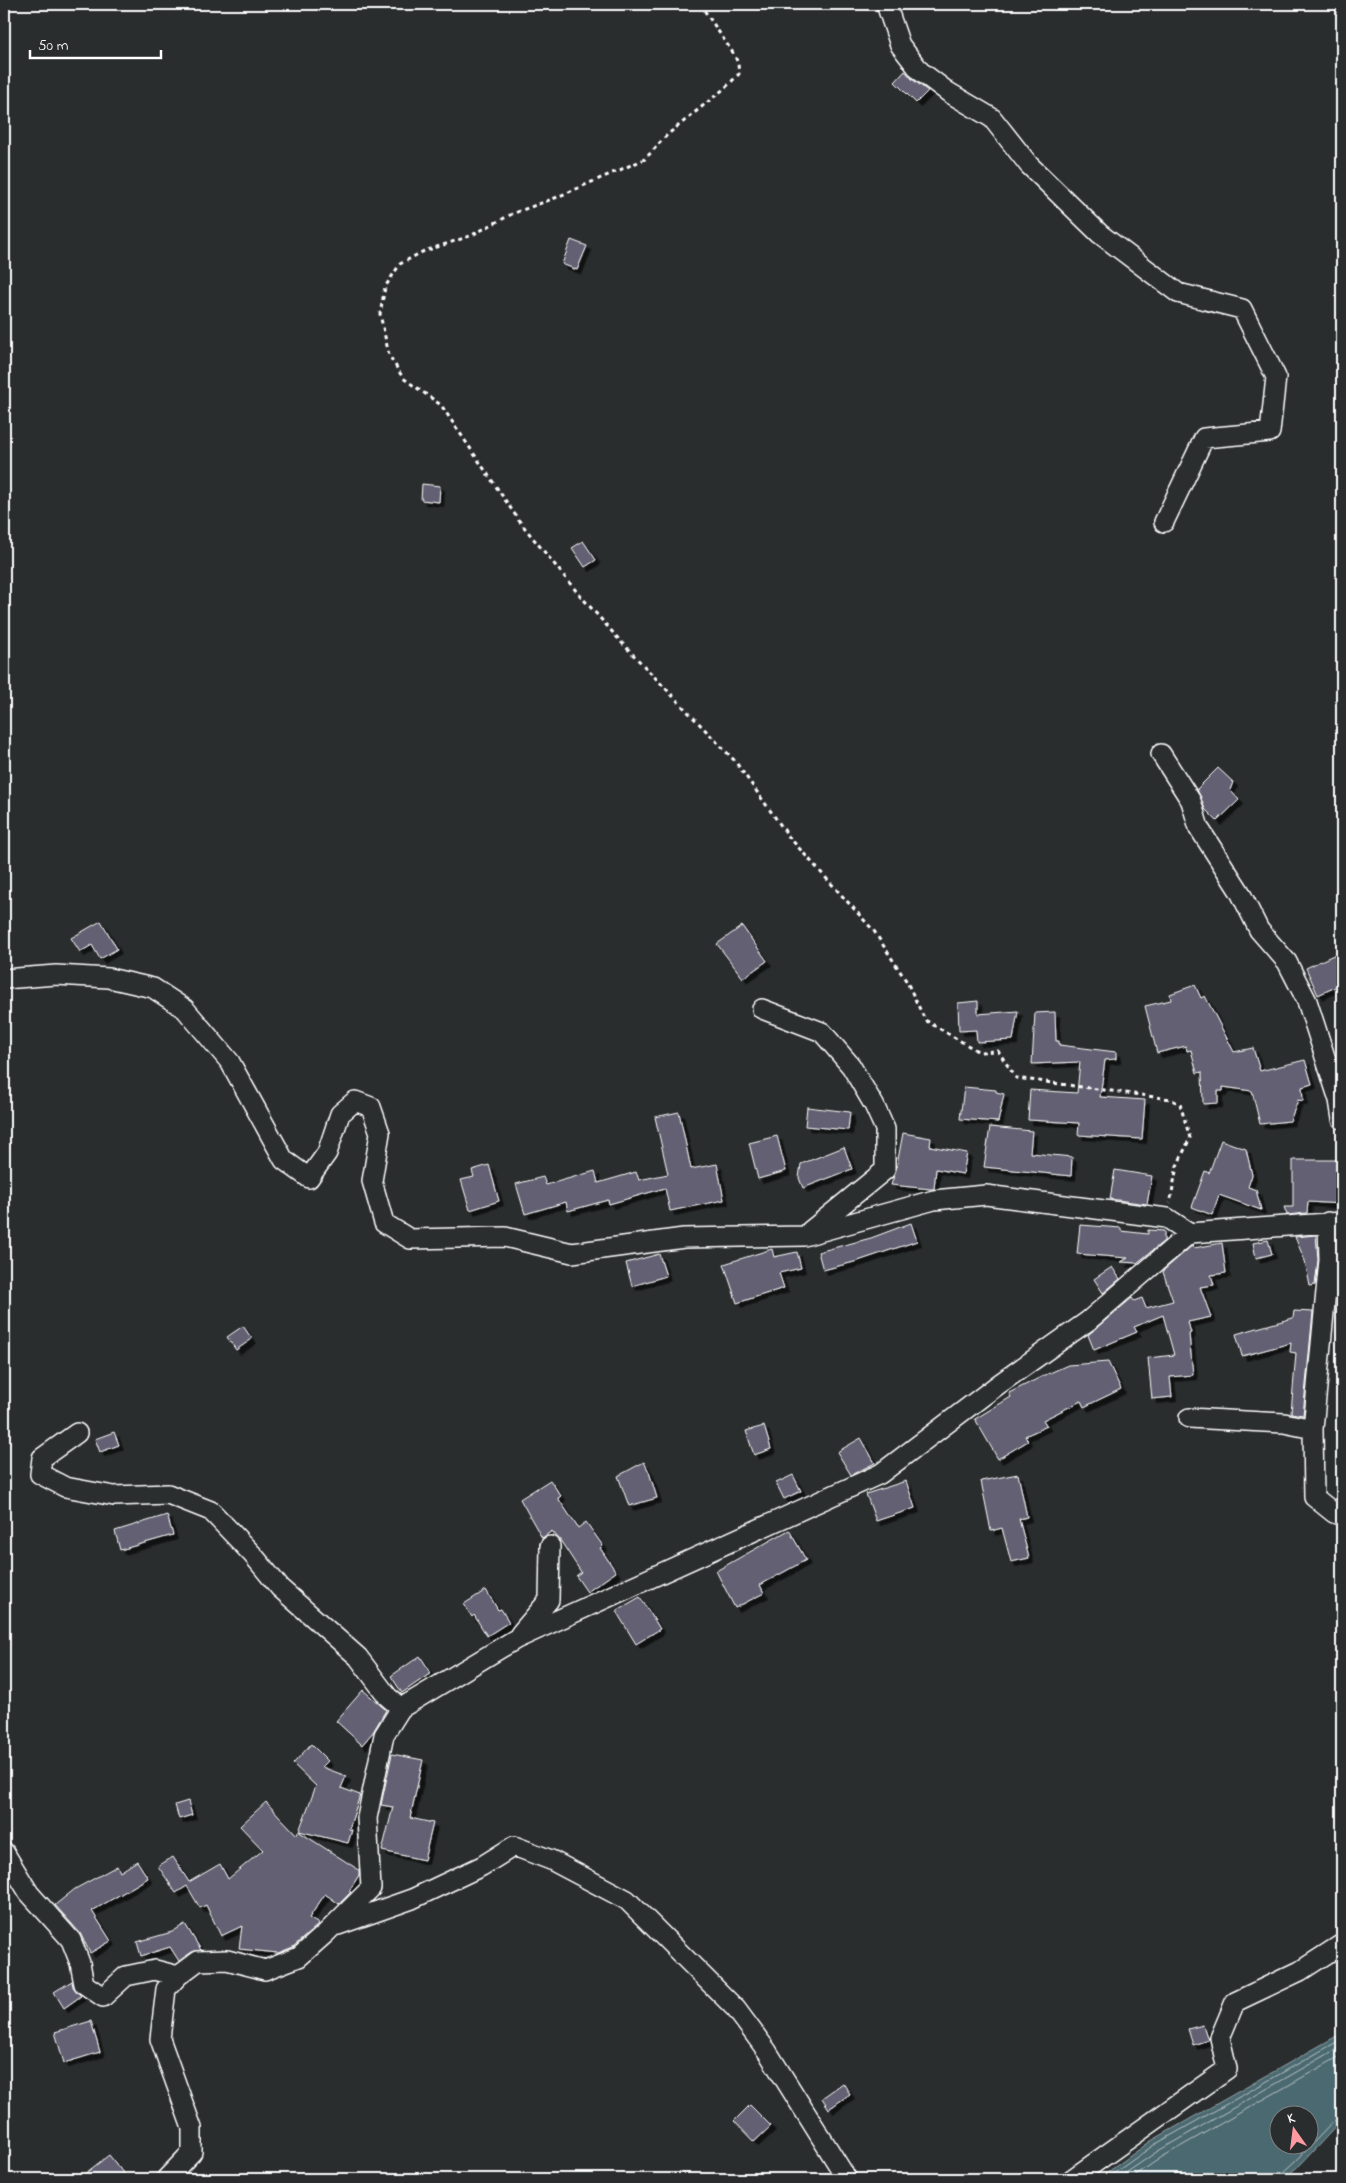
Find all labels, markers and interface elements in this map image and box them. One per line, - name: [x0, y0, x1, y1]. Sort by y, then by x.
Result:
- scale bar: [30, 28, 161, 60]
- text: 50 m: [38, 35, 69, 57]
- north arrow: [1268, 2106, 1318, 2156]
- text: K: [1285, 2108, 1298, 2130]

